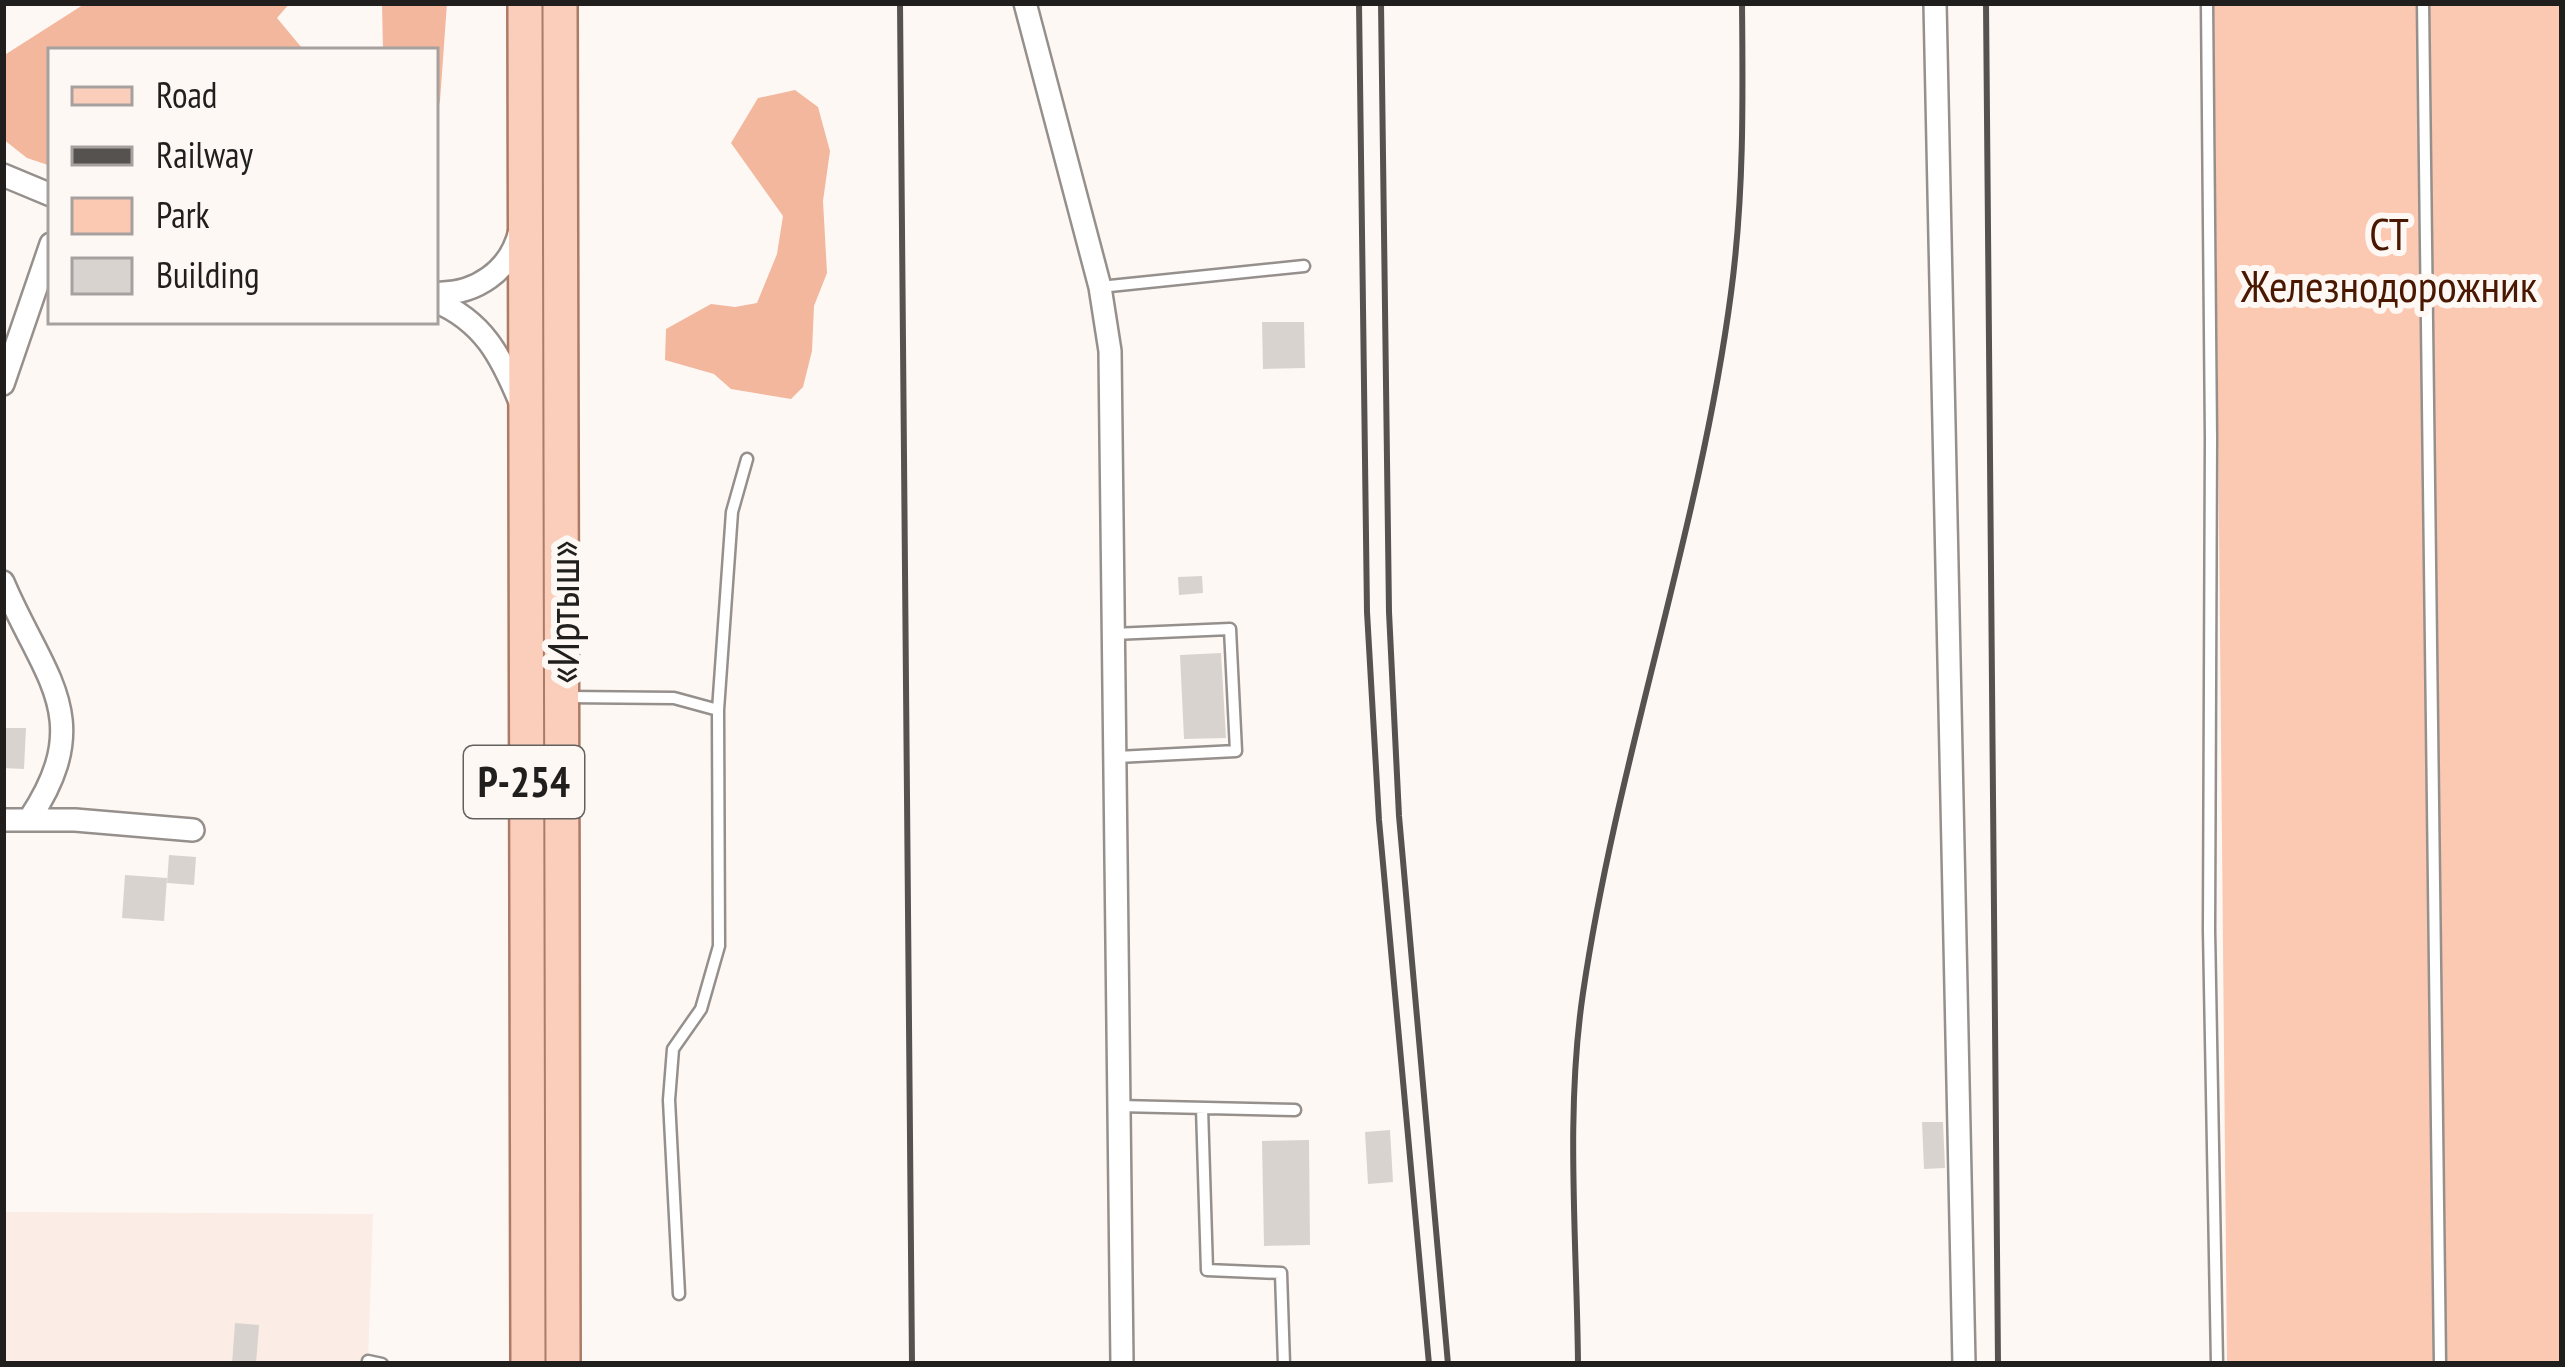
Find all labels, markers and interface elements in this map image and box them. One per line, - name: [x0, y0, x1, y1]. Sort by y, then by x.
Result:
- legend: [48, 48, 438, 324]
- text: Road: [156, 71, 217, 118]
- text: Railway: [156, 131, 254, 178]
- text: Park: [156, 191, 210, 238]
- park label: СТ Железнодорожник: [2240, 204, 2538, 314]
- text: Building: [156, 251, 260, 298]
- street label: «Иртыш»: [533, 540, 591, 684]
- road number: Р-254: [464, 746, 584, 818]

